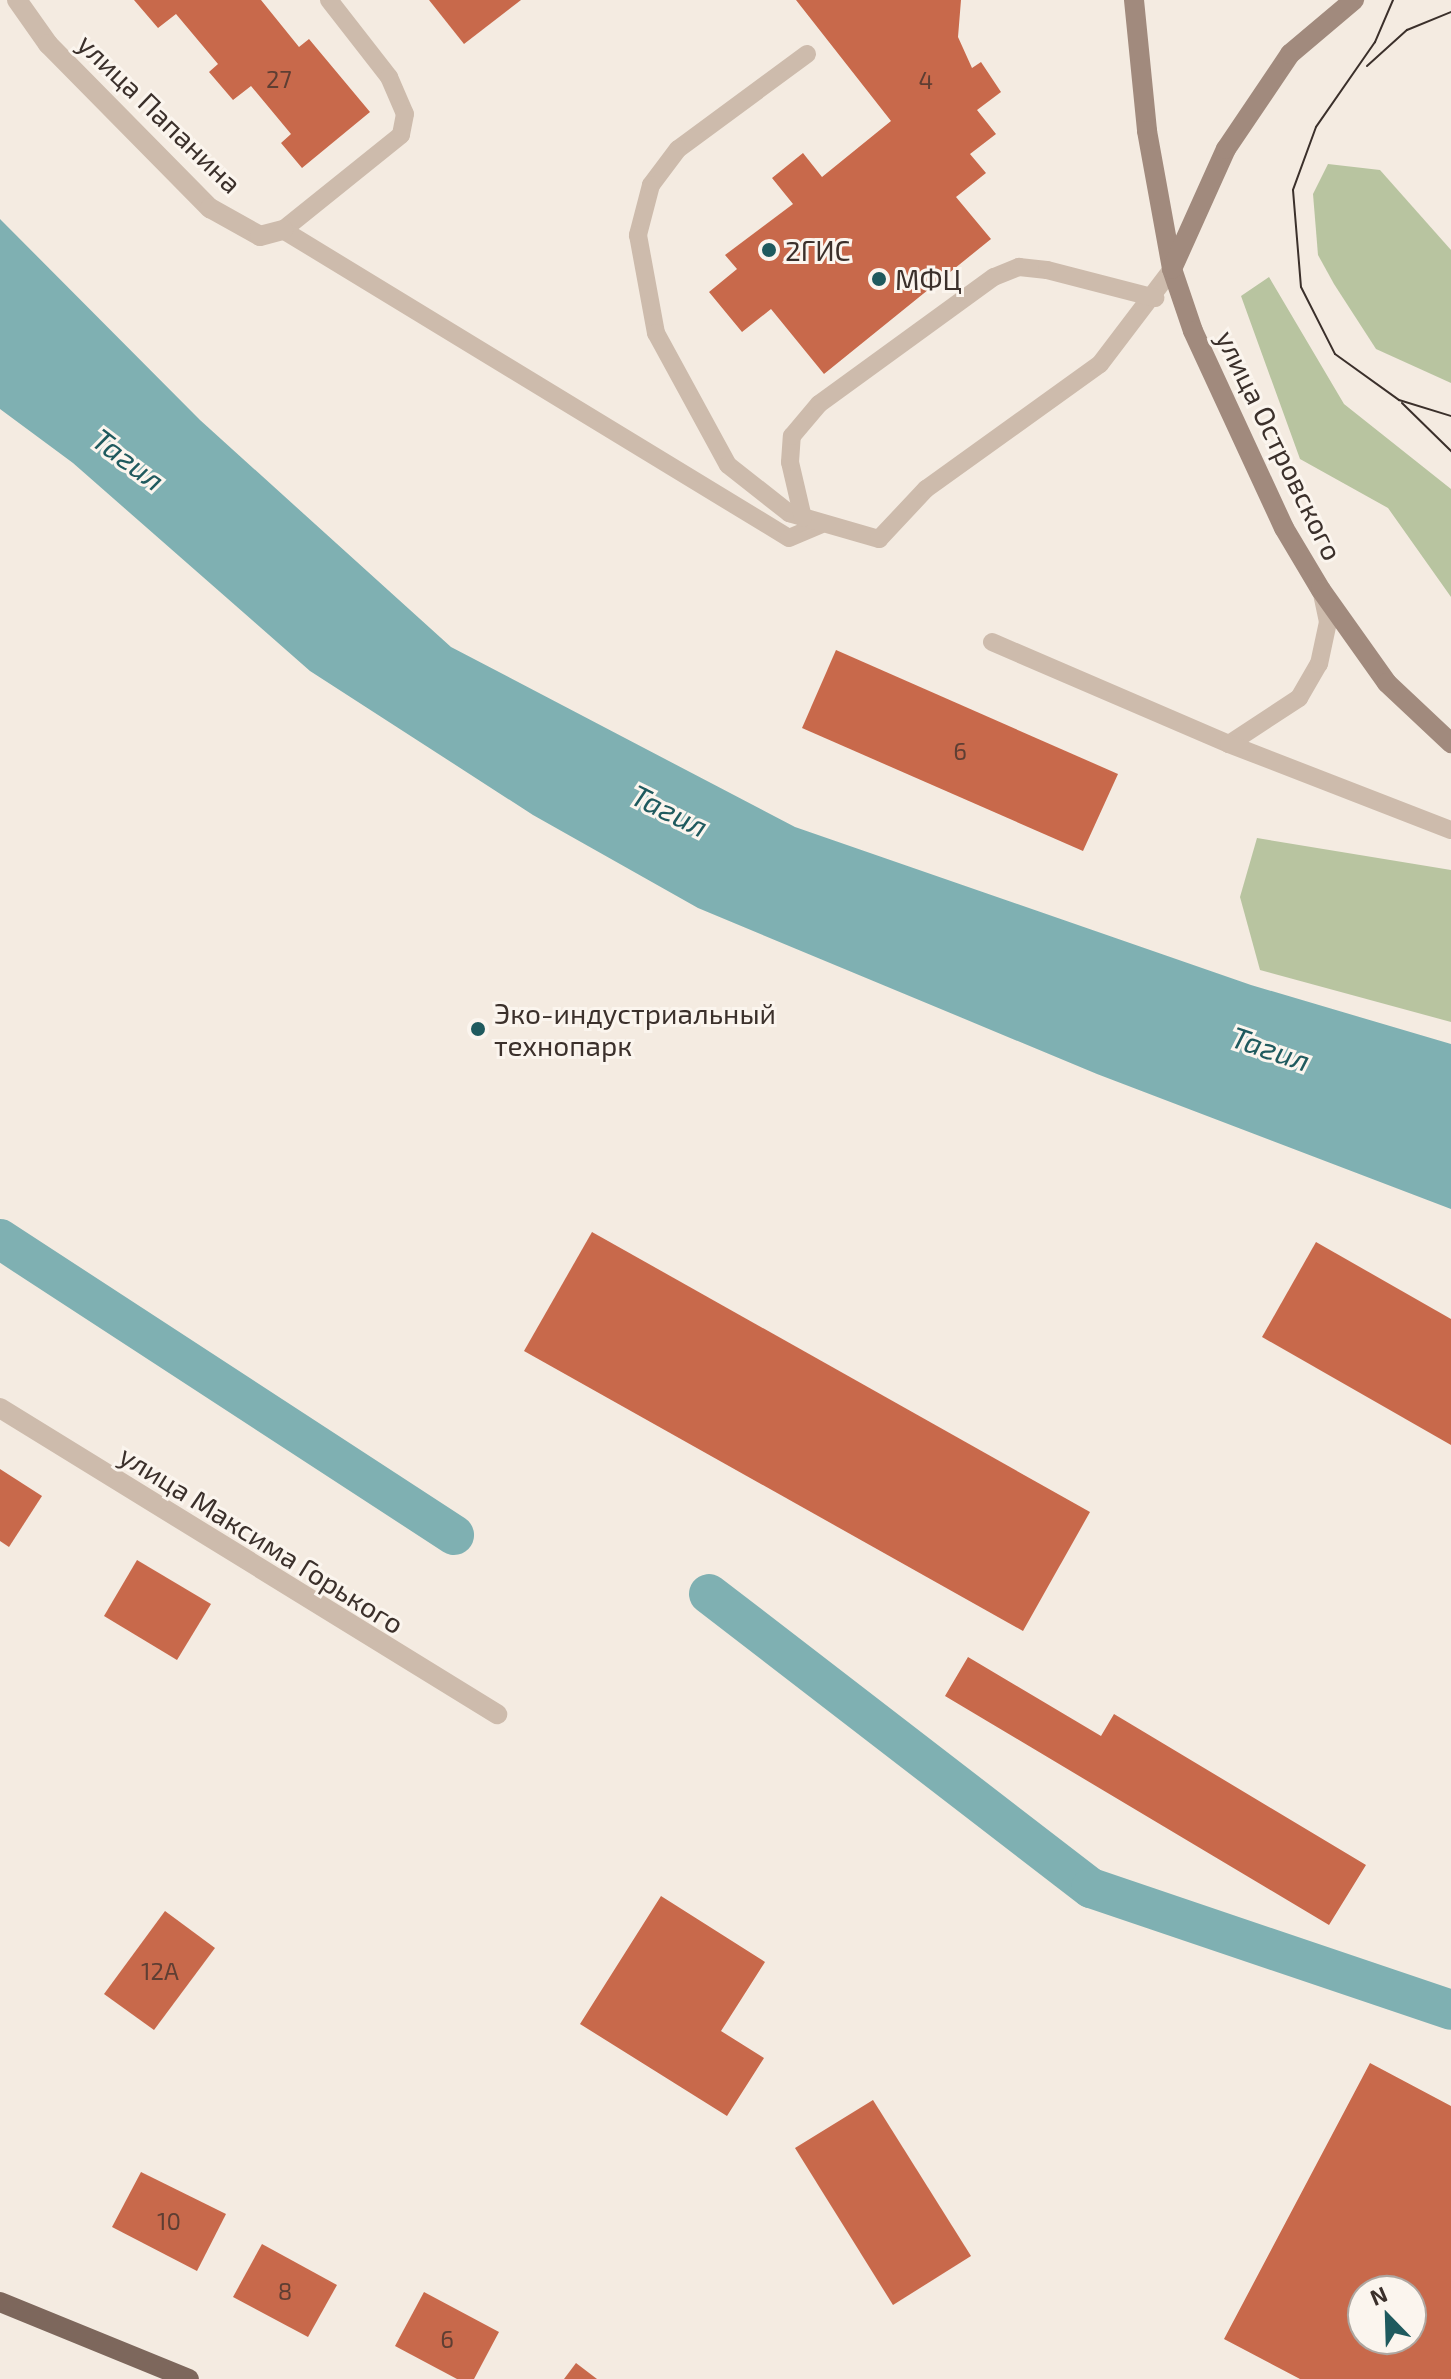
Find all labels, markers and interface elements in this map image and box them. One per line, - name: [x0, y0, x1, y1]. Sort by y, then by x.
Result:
- street label: улица Папанина: [71, 26, 249, 200]
- house number: 27: [266, 65, 292, 93]
- house number: 4: [919, 66, 933, 94]
- place label: 2ГИС: [785, 233, 851, 267]
- marker: 2ГИС: [760, 241, 778, 259]
- place label: МФЦ: [895, 262, 962, 296]
- marker: МФЦ: [870, 270, 888, 288]
- street label: улица Островского: [1210, 325, 1350, 565]
- water label: Тагил: [86, 420, 172, 498]
- house number: 6: [953, 737, 967, 765]
- water label: Тагил: [626, 776, 714, 844]
- place label: Эко-индустриальный технопарк: [494, 996, 776, 1062]
- water label: Тагил: [1227, 1018, 1315, 1078]
- marker: Эко-индустриальный технопарк: [469, 1020, 487, 1038]
- street label: улица Максима Горького: [114, 1438, 410, 1640]
- house number: 12А: [141, 1957, 179, 1985]
- house number: 10: [157, 2207, 181, 2235]
- north arrow: [1347, 2275, 1427, 2355]
- house number: 8: [278, 2277, 292, 2305]
- text: N: [1366, 2280, 1391, 2310]
- house number: 6: [440, 2325, 454, 2353]

